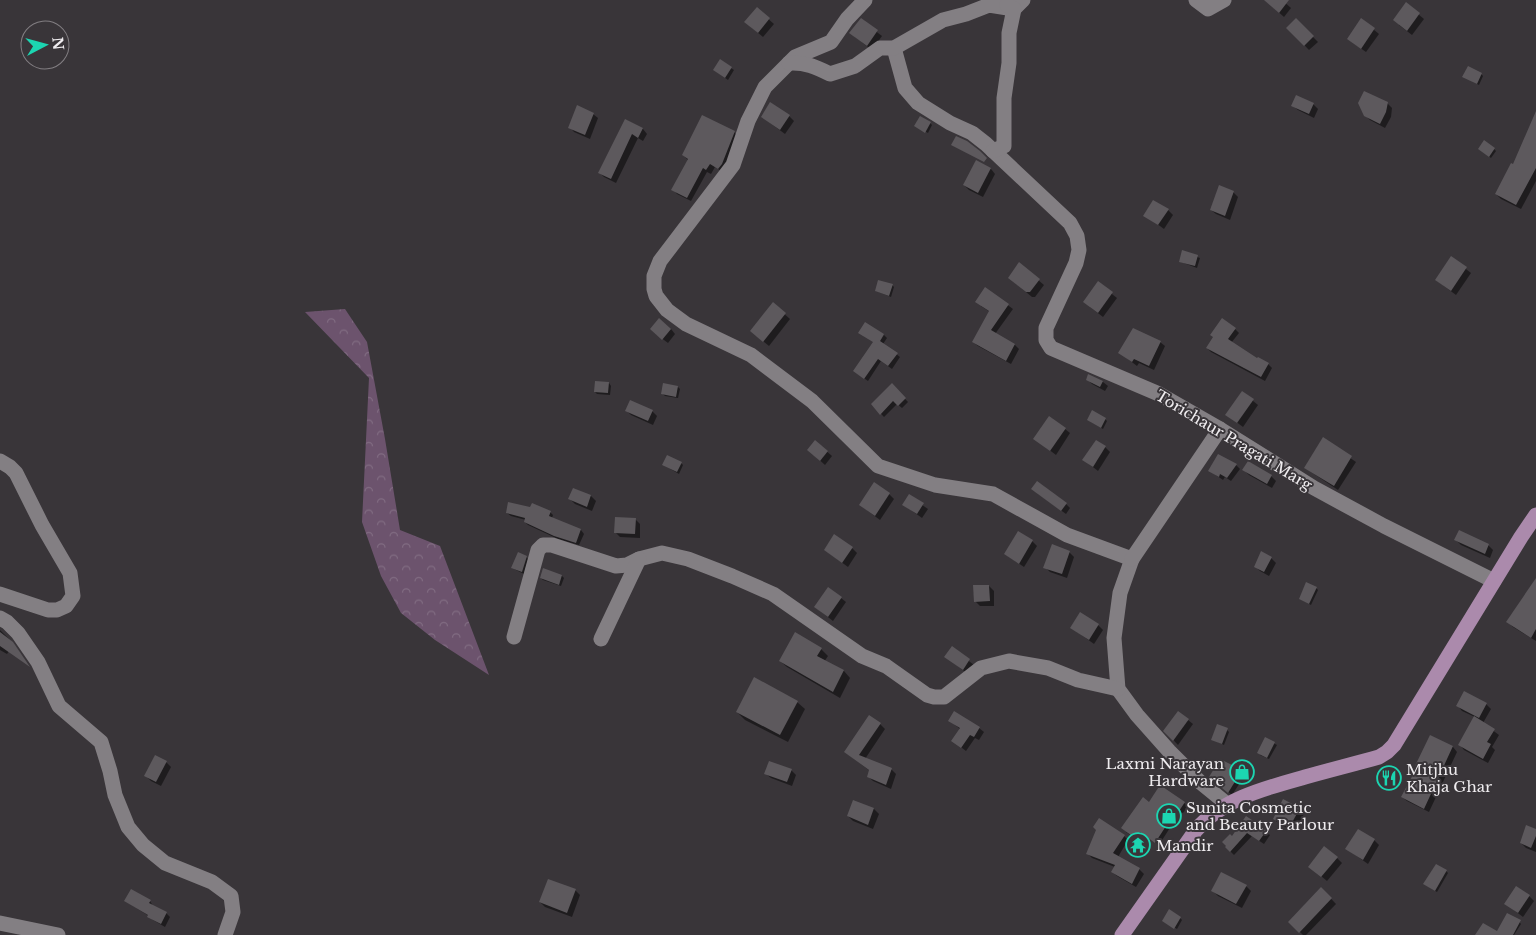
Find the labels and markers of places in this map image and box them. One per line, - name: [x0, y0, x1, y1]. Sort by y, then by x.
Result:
- place label: Laxmi Narayan Hardware: [1106, 754, 1224, 790]
- shop icon: Laxmi Narayan Hardware: [1229, 759, 1255, 785]
- place label: Mitjhu Khaja Ghar: [1406, 760, 1493, 796]
- restaurant icon: Mitjhu Khaja Ghar: [1376, 765, 1402, 791]
- place label: Sunita Cosmetic and Beauty Parlour: [1186, 798, 1335, 834]
- shop icon: Sunita Cosmetic and Beauty Parlour: [1156, 803, 1182, 829]
- temple icon: Mandir: [1125, 832, 1151, 858]
- place label: Mandir: [1156, 836, 1214, 855]

